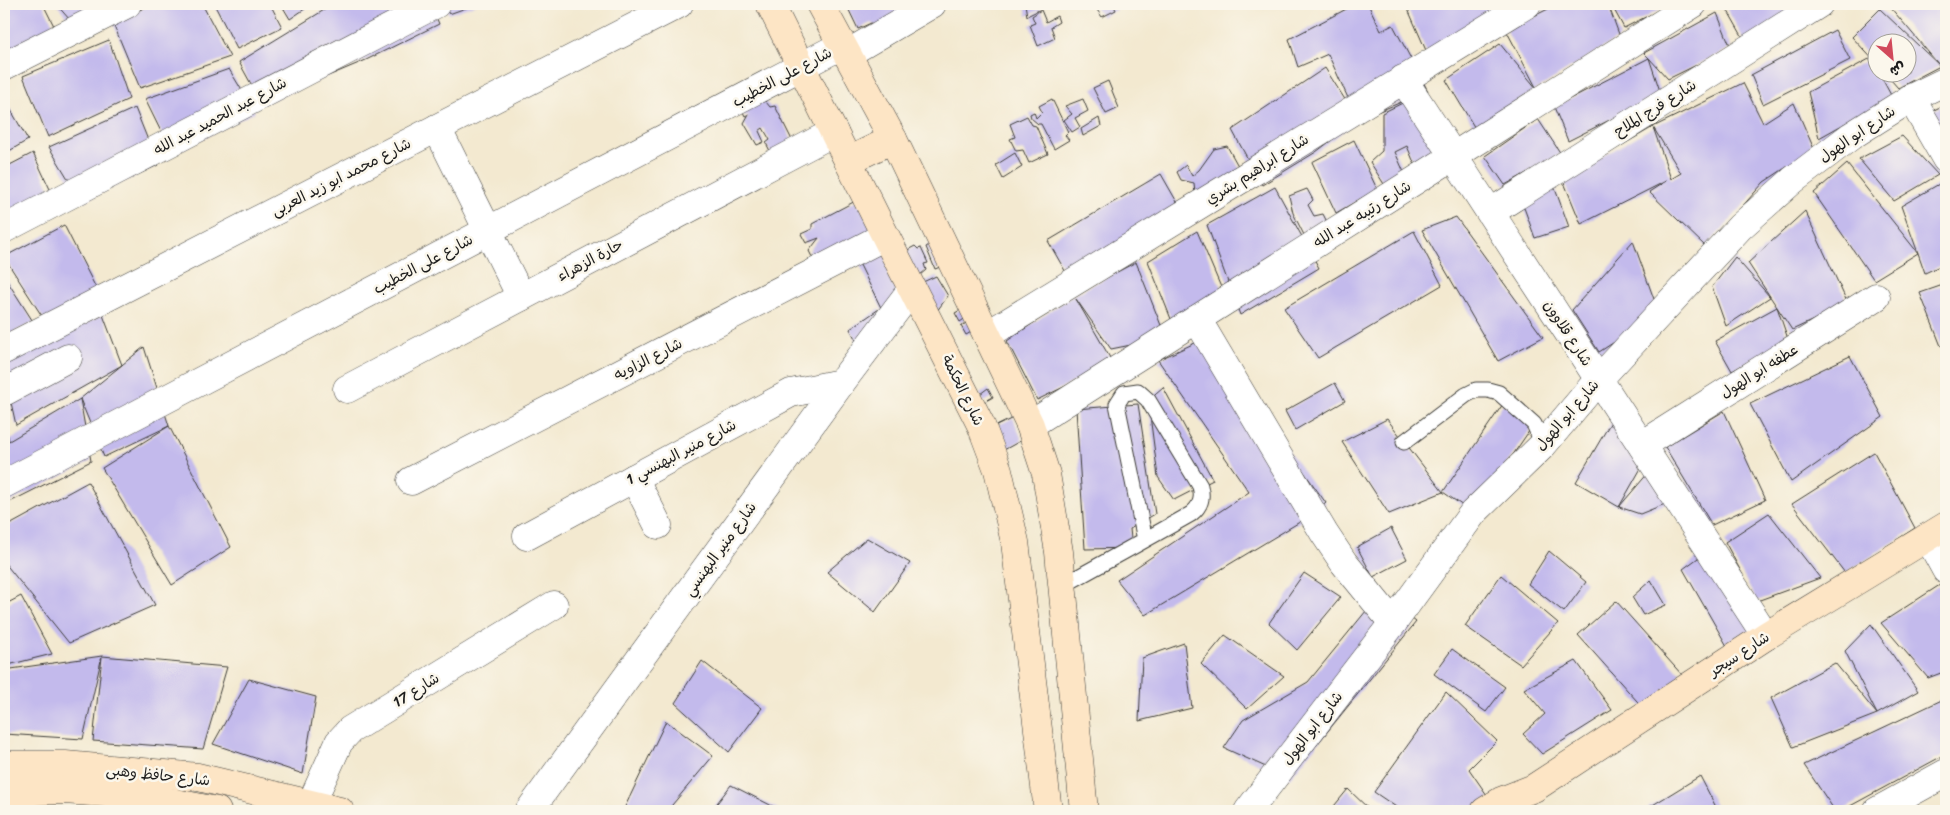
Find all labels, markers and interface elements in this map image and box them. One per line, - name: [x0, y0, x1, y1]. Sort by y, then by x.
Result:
- north arrow: [1868, 32, 1918, 82]
- street label: شارع على الخطيب: [727, 40, 837, 114]
- text: ش: [1885, 55, 1910, 84]
- street label: شارع عبد الحميد عبد الله: [148, 70, 292, 162]
- street label: شارع فرج الملاح: [1608, 72, 1702, 144]
- street label: شارع ابو الهول: [1813, 99, 1901, 169]
- street label: شارع ابراهيم بشري: [1200, 127, 1314, 211]
- street label: شارع محمد ابو زيد العربى: [266, 130, 416, 224]
- street label: شارع رتيبه عبد الله: [1308, 173, 1416, 255]
- street label: شارع على الخطيب: [368, 227, 478, 301]
- street label: حارة الزهراء: [552, 232, 628, 288]
- street label: شارع قلاوون: [1537, 294, 1599, 372]
- street label: شارع الزاويه: [609, 331, 687, 387]
- street label: عطفه ابو الهول: [1715, 337, 1803, 405]
- street label: شارع الحكمة: [935, 350, 991, 430]
- street label: شارع ابو الهول: [1528, 373, 1606, 457]
- street label: شارع منير البهنسي 1: [621, 412, 741, 492]
- street label: شارع منير البهنسي: [677, 496, 763, 602]
- street label: شارع سيجر: [1701, 624, 1775, 685]
- street label: شارع 17: [387, 665, 445, 715]
- street label: شارع ابو الهول: [1275, 685, 1349, 771]
- street label: شارع حافظ وهبى: [105, 757, 211, 793]

